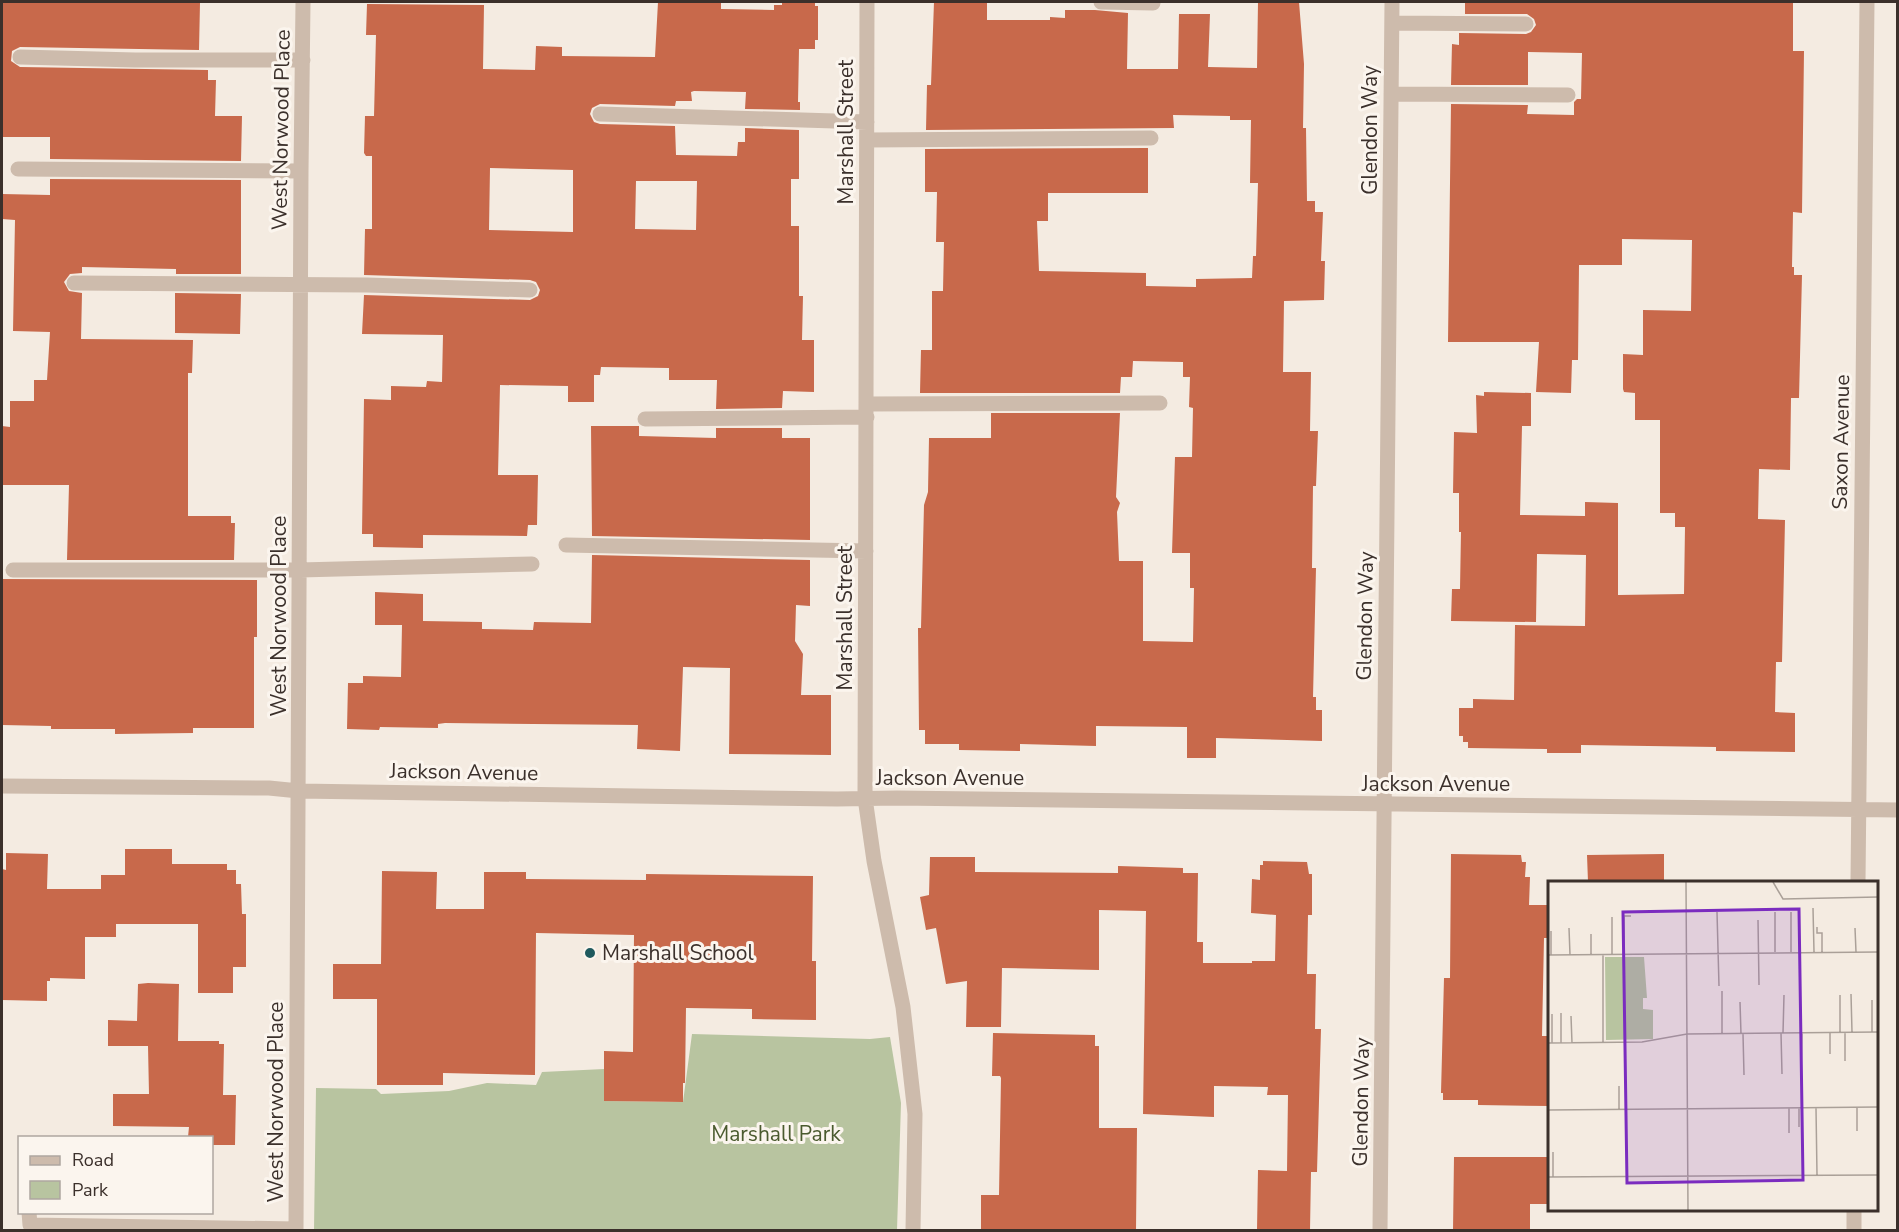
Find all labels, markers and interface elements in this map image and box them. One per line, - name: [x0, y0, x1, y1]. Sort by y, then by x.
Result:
- street label: West Norwood Place: [265, 29, 297, 231]
- street label: Marshall Street: [832, 59, 860, 204]
- street label: Glendon Way: [1356, 65, 1384, 195]
- street label: Saxon Avenue: [1826, 374, 1856, 510]
- street label: West Norwood Place: [265, 516, 293, 717]
- street label: Marshall Street: [831, 545, 859, 690]
- street label: Glendon Way: [1350, 551, 1380, 681]
- street label: Jackson Avenue: [388, 757, 539, 787]
- street label: Jackson Avenue: [875, 764, 1024, 792]
- street label: Jackson Avenue: [1361, 770, 1510, 798]
- inset map: [1548, 881, 1878, 1211]
- place label: Marshall School: [602, 939, 754, 967]
- marker: Marshall School: [583, 946, 597, 960]
- street label: West Norwood Place: [262, 1002, 290, 1203]
- street label: Glendon Way: [1346, 1037, 1376, 1167]
- park label: Marshall Park: [711, 1120, 841, 1148]
- legend: [18, 1136, 213, 1214]
- text: Road: [72, 1148, 114, 1172]
- text: Park: [72, 1178, 109, 1202]

